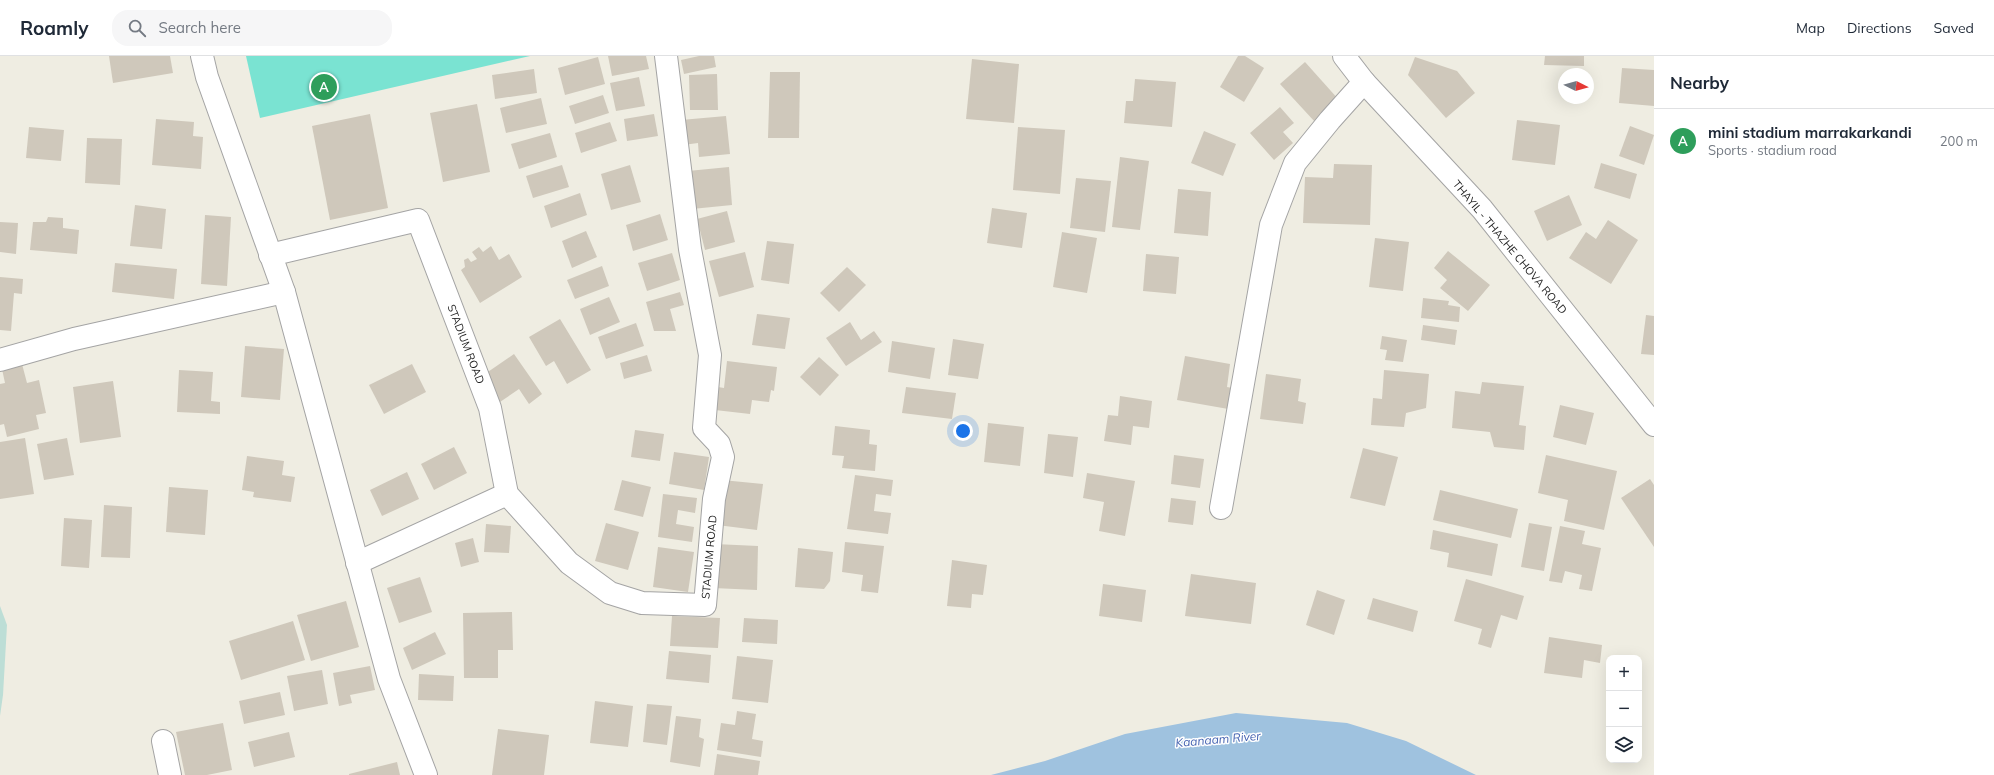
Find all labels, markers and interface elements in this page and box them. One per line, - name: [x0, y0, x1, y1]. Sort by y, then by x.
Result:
- search box: [112, 10, 392, 46]
- text: Roamly: [20, 16, 88, 40]
- icon: search: [126, 17, 148, 39]
- text: Search here: [158, 18, 241, 37]
- text: Map: [1796, 19, 1825, 37]
- text: Directions: [1847, 19, 1912, 37]
- text: Saved: [1934, 19, 1974, 37]
- north arrow: [1558, 68, 1594, 104]
- pin: A: [311, 72, 337, 102]
- text: Nearby: [1670, 72, 1729, 93]
- text: mini stadium marrakarkandi: [1708, 123, 1912, 142]
- text: A: [1678, 133, 1688, 149]
- text: 200 m: [1940, 133, 1978, 149]
- text: Sports · stadium road: [1708, 142, 1837, 158]
- street label: THAYIL - THAZHE CHOVA ROAD: [1450, 177, 1570, 317]
- street label: STADIUM ROAD: [444, 302, 488, 386]
- your location: [953, 421, 973, 441]
- street label: STADIUM ROAD: [698, 514, 720, 600]
- map controls: [1606, 655, 1642, 763]
- button: +: [1606, 655, 1642, 691]
- button: −: [1606, 691, 1642, 727]
- button: layers: [1606, 727, 1642, 763]
- water label: Kaanaam River: [1175, 728, 1262, 750]

